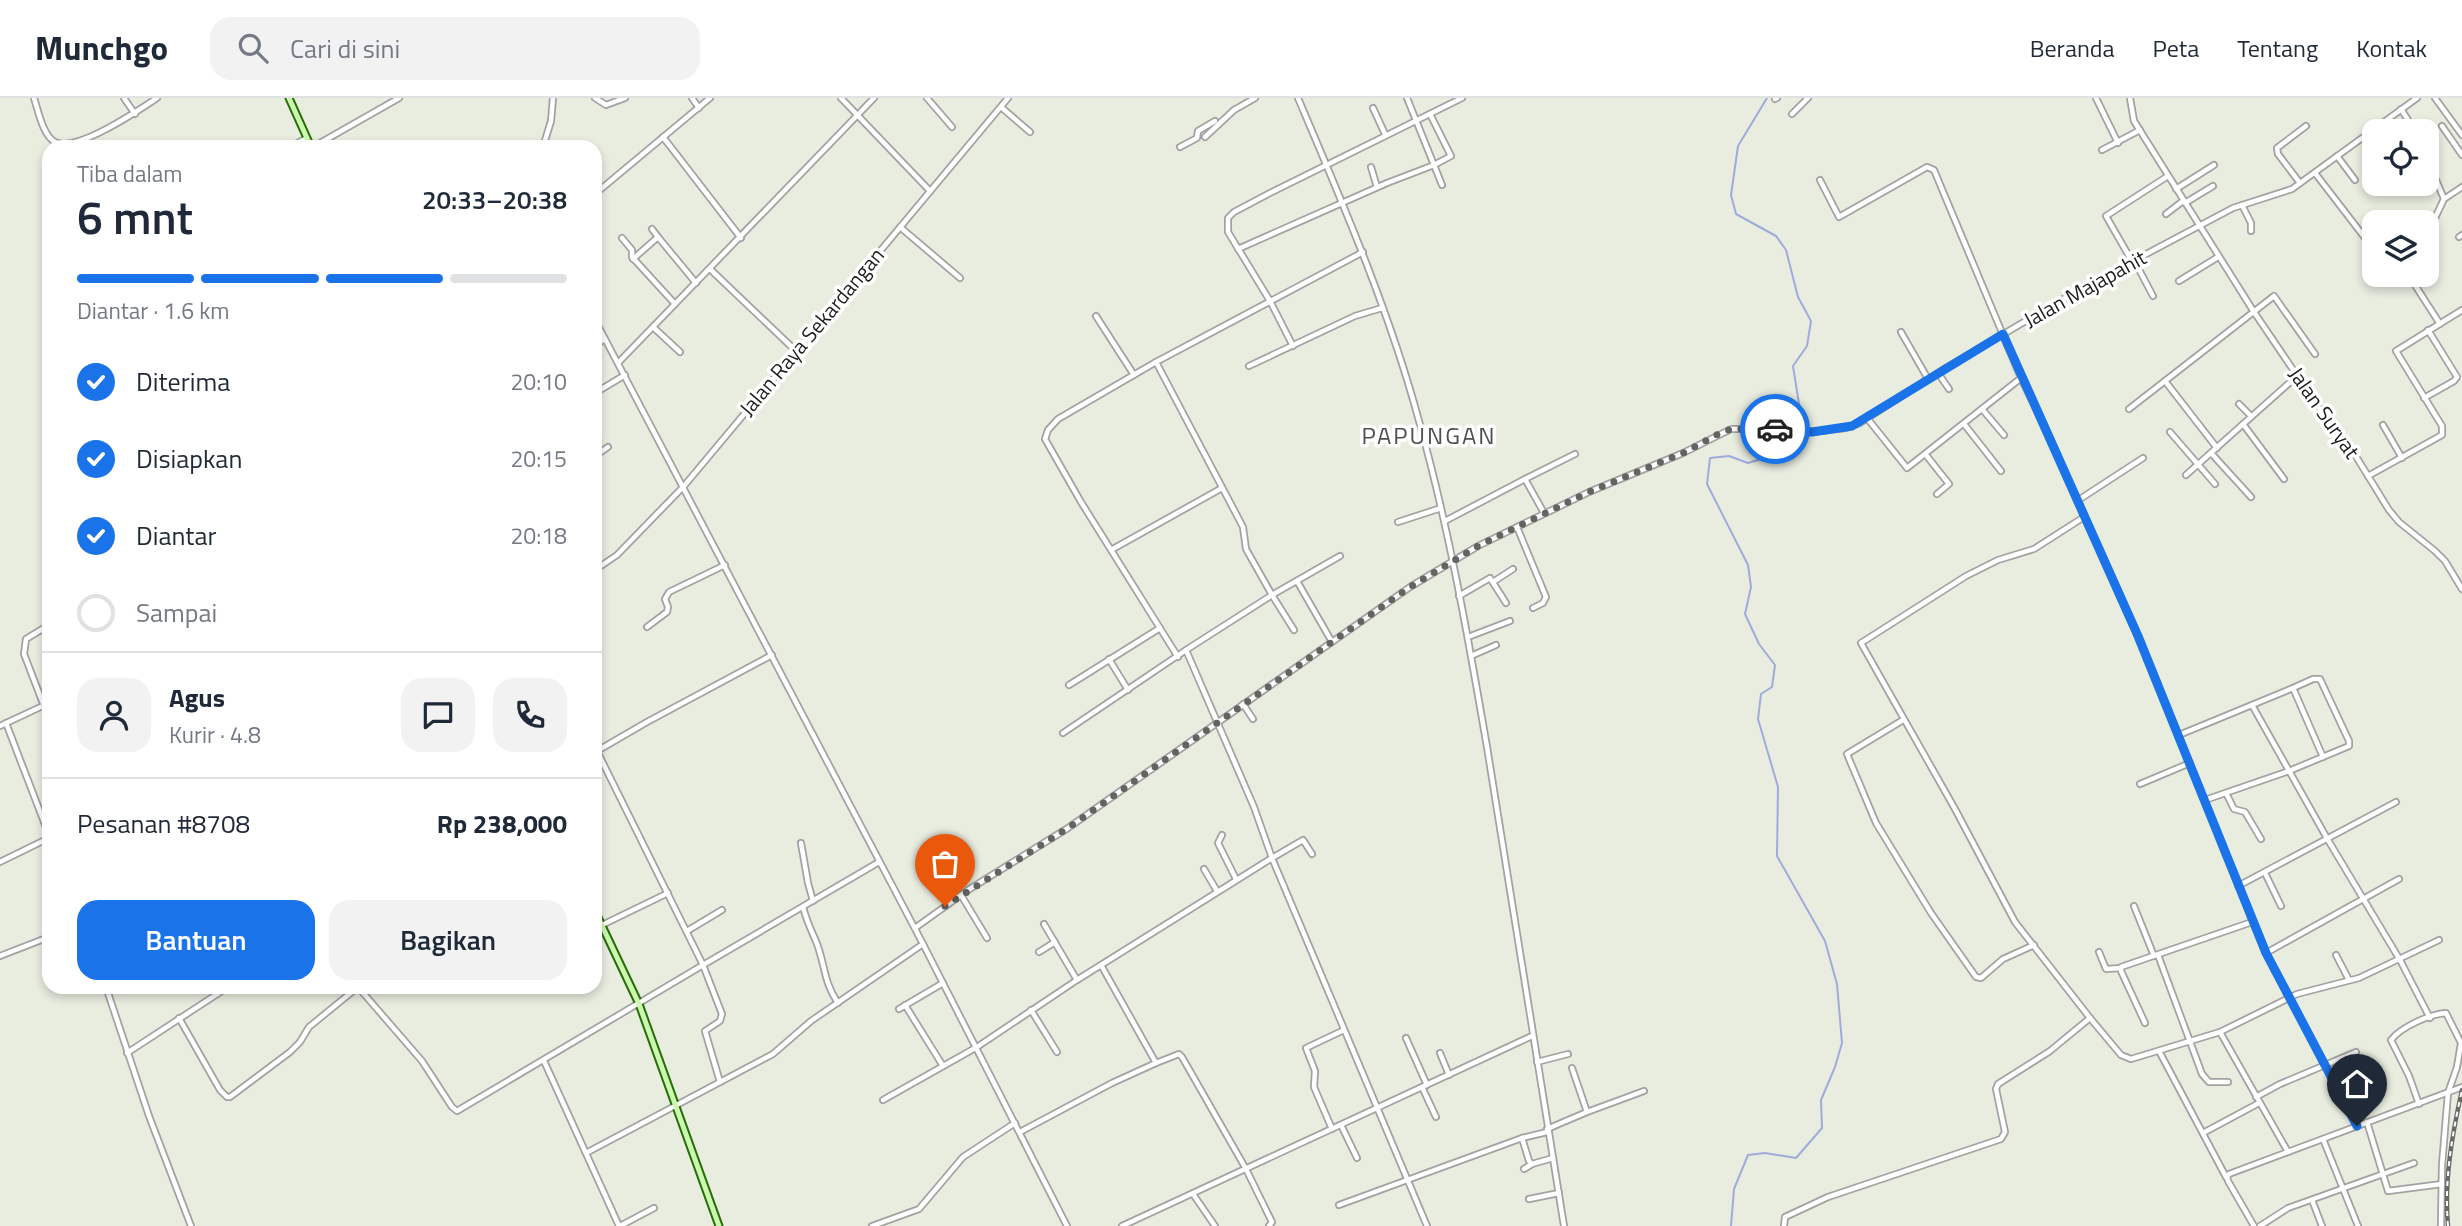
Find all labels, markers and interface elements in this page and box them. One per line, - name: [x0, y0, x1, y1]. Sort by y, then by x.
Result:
- search box: [210, 17, 700, 80]
- text: Munchgo: [35, 23, 168, 73]
- icon: search: [234, 29, 272, 67]
- text: Cari di sini: [290, 29, 400, 68]
- text: Beranda: [2030, 30, 2115, 66]
- text: Peta: [2153, 30, 2199, 66]
- text: Tentang: [2237, 30, 2318, 66]
- text: Kontak: [2356, 30, 2427, 66]
- map controls: [2362, 119, 2439, 287]
- button: locate: [2362, 119, 2439, 196]
- text: Tiba dalam: [77, 156, 183, 191]
- text: 20:33–20:38: [422, 180, 567, 219]
- text: 6 mnt: [77, 182, 193, 252]
- button: layers: [2362, 210, 2439, 287]
- street label: Jalan Raya Sekardangan: [731, 240, 891, 423]
- street label: Jalan Majapahit: [2017, 241, 2152, 335]
- text: Diantar · 1.6 km: [77, 293, 229, 328]
- street label: Jalan Suryat: [2281, 360, 2369, 465]
- text: Diterima: [136, 362, 230, 401]
- icon: check: [77, 363, 115, 401]
- text: 20:10: [510, 364, 567, 399]
- courier: [1740, 394, 1810, 464]
- icon: car: [1756, 410, 1794, 448]
- district label: PAPUNGAN: [1361, 417, 1497, 453]
- text: Disiapkan: [136, 439, 242, 478]
- icon: check: [77, 440, 115, 478]
- text: 20:15: [510, 441, 567, 476]
- text: Diantar: [136, 516, 217, 555]
- icon: check: [77, 517, 115, 555]
- text: 20:18: [510, 518, 567, 553]
- text: Sampai: [136, 593, 217, 632]
- button: person: [77, 678, 151, 752]
- text: Agus: [169, 678, 225, 717]
- button: chat: [401, 678, 475, 752]
- button: phone: [493, 678, 567, 752]
- text: Kurir · 4.8: [169, 717, 261, 752]
- text: Pesanan #8708: [77, 804, 250, 843]
- text: Rp 238,000: [437, 804, 567, 843]
- pin: [915, 834, 975, 906]
- icon: bag: [926, 845, 964, 883]
- button: Bantuan: [77, 900, 315, 980]
- button: Bagikan: [329, 900, 567, 980]
- pin: [2327, 1054, 2387, 1126]
- icon: home: [2338, 1065, 2376, 1103]

